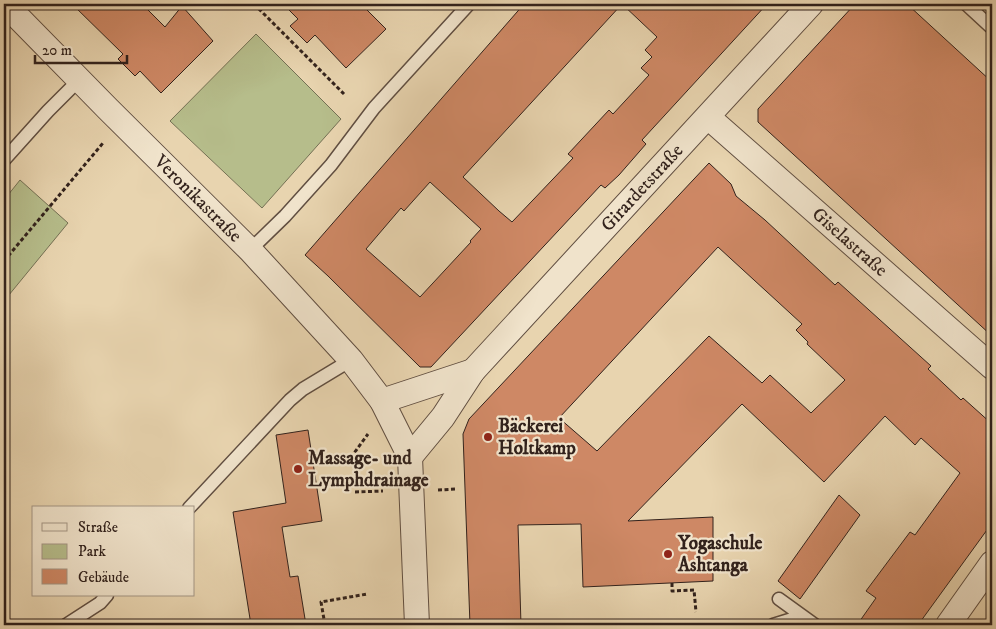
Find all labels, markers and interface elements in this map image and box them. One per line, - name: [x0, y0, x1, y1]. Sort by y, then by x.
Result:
- scale bar: [35, 32, 128, 64]
- text: 20 m: [42, 41, 72, 60]
- street label: Girardetstraße: [596, 139, 688, 236]
- street label: Veronikastraße: [149, 149, 247, 247]
- street label: Giselastraße: [807, 202, 893, 281]
- place label: Bäckerei Holtkamp: [498, 415, 576, 460]
- marker: Bäckerei Holtkamp: [482, 431, 494, 443]
- place label: Massage- und Lymphdrainage: [308, 447, 429, 492]
- marker: Massage- und Lymphdrainage: [292, 463, 304, 475]
- legend: [32, 506, 195, 596]
- text: Straße: [78, 518, 118, 537]
- place label: Yogaschule Ashtanga: [677, 532, 763, 577]
- text: Park: [78, 542, 107, 561]
- marker: Yogaschule Ashtanga: [662, 548, 674, 560]
- text: Gebäude: [78, 568, 129, 587]

